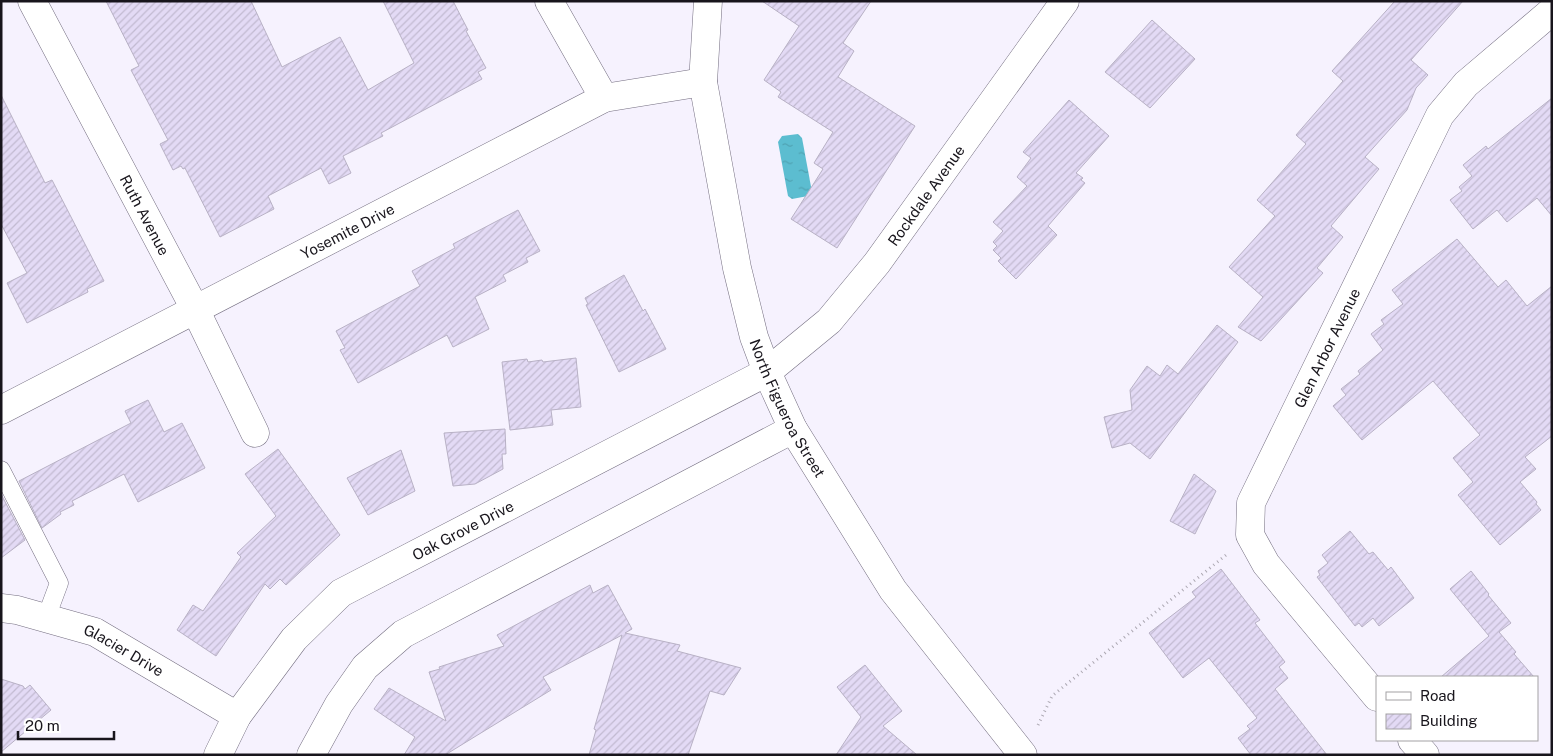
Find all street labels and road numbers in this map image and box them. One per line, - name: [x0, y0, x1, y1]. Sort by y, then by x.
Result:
- street label: Rockdale Avenue: [884, 142, 967, 249]
- street label: Ruth Avenue: [117, 172, 173, 258]
- street label: Yosemite Drive: [298, 200, 397, 262]
- street label: Glen Arbor Avenue: [1290, 285, 1363, 410]
- street label: North Figueroa Street: [747, 336, 829, 480]
- street label: Oak Grove Drive: [409, 497, 516, 563]
- street label: Glacier Drive: [82, 621, 167, 679]

